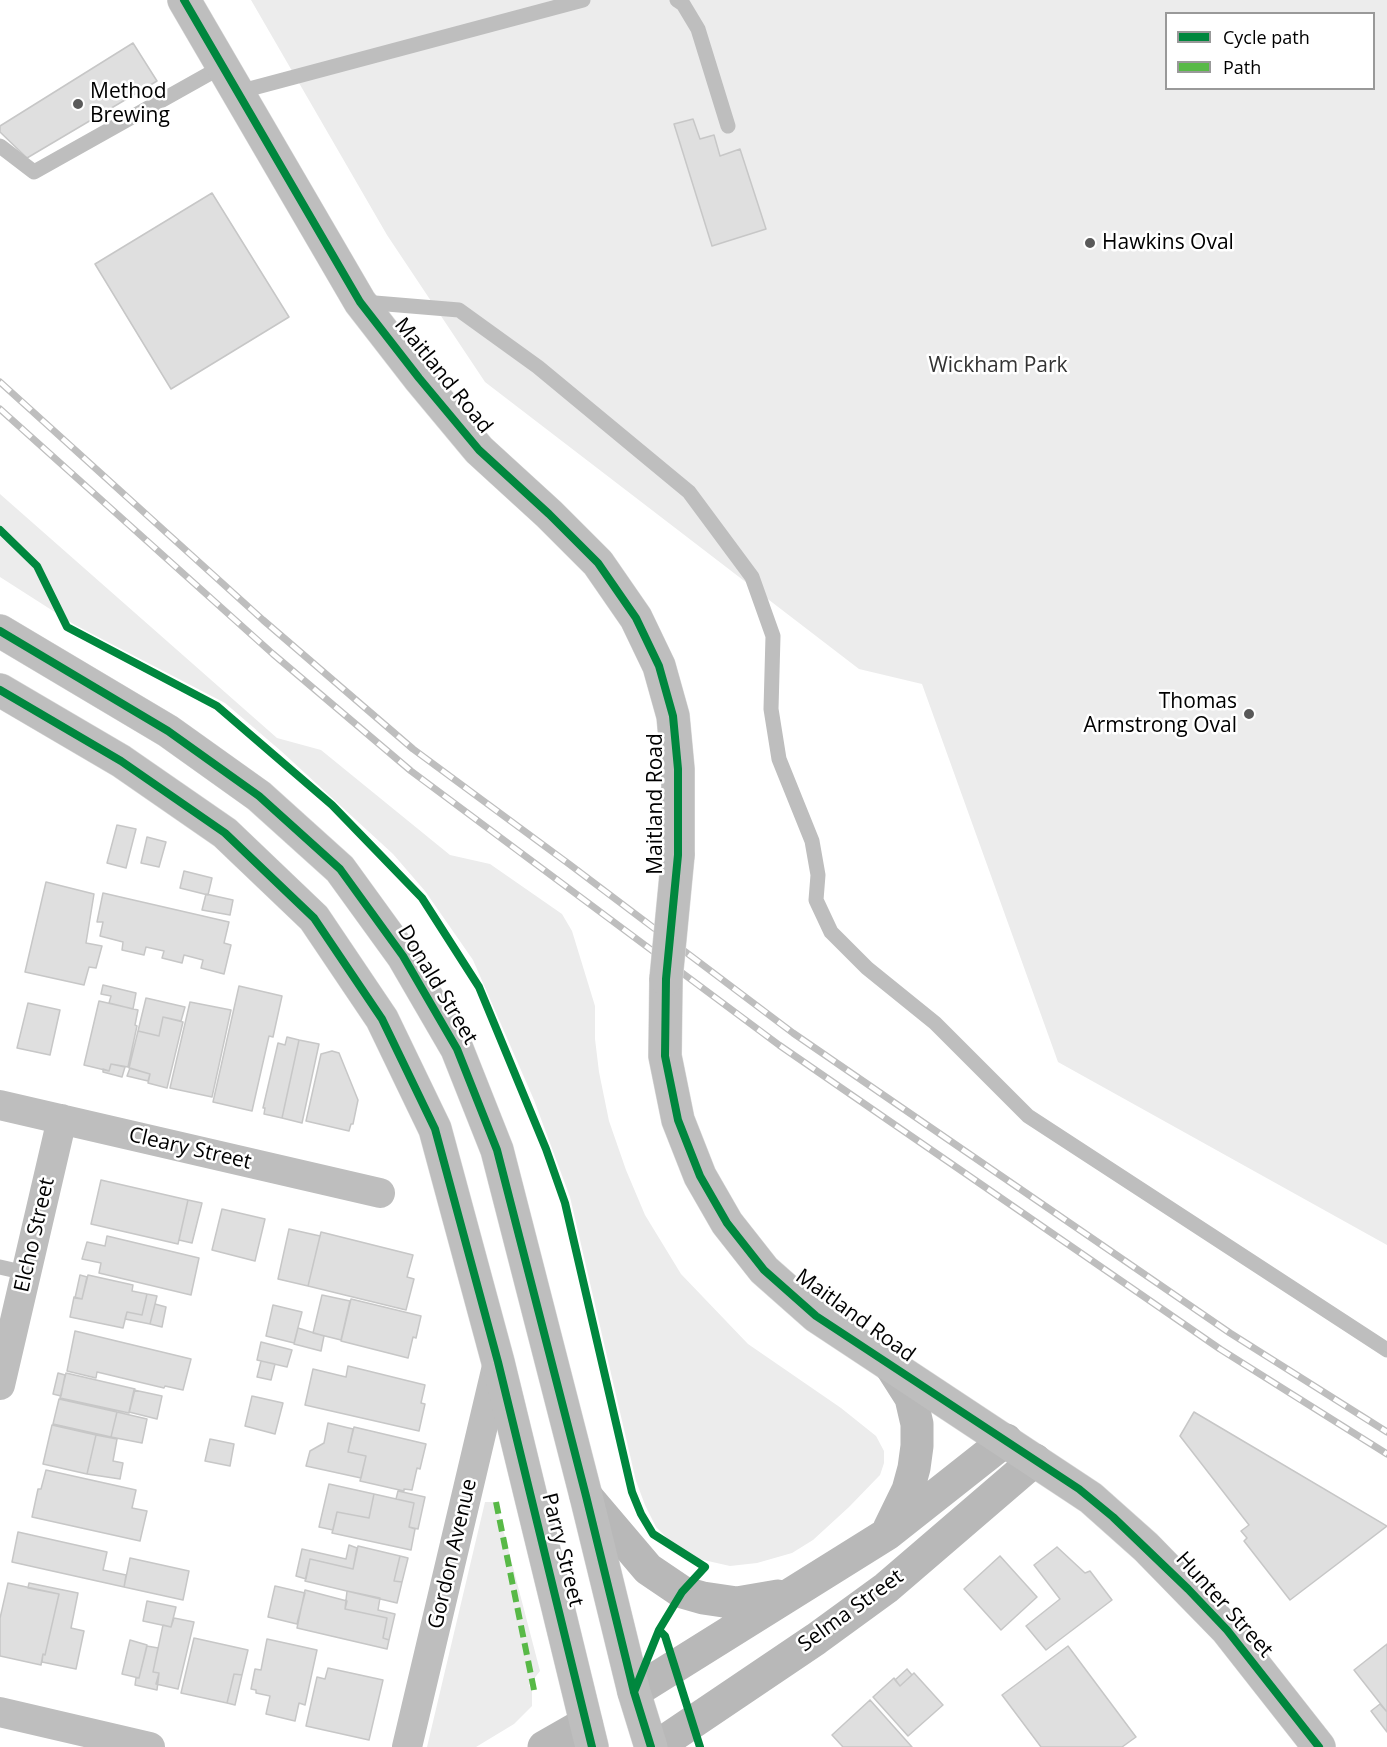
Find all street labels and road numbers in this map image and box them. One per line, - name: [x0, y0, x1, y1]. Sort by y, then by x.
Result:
- street label: Maitland Road: [389, 313, 497, 439]
- street label: Maitland Road: [643, 733, 669, 875]
- street label: Donald Street: [392, 921, 482, 1049]
- street label: Cleary Street: [126, 1123, 254, 1175]
- street label: Elcho Street: [10, 1175, 60, 1295]
- street label: Maitland Road: [790, 1264, 920, 1368]
- street label: Gordon Avenue: [423, 1476, 483, 1632]
- street label: Parry Street: [536, 1491, 588, 1609]
- street label: Hunter Street: [1170, 1547, 1278, 1663]
- street label: Selma Street: [794, 1564, 908, 1658]

